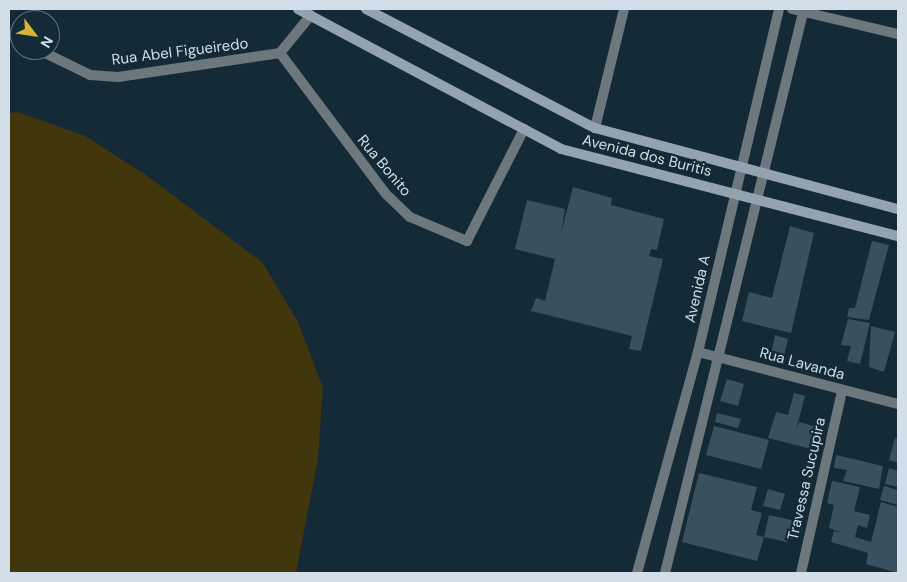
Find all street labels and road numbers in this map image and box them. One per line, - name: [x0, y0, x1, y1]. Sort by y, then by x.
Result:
- street label: Rua Abel Figueiredo: [111, 35, 249, 69]
- street label: Avenida dos Buritis: [580, 131, 714, 181]
- street label: Rua Bonito: [353, 132, 415, 200]
- street label: Avenida A: [681, 253, 715, 325]
- street label: Rua Lavanda: [758, 344, 846, 384]
- street label: Travessa Sucupira: [784, 416, 830, 542]

